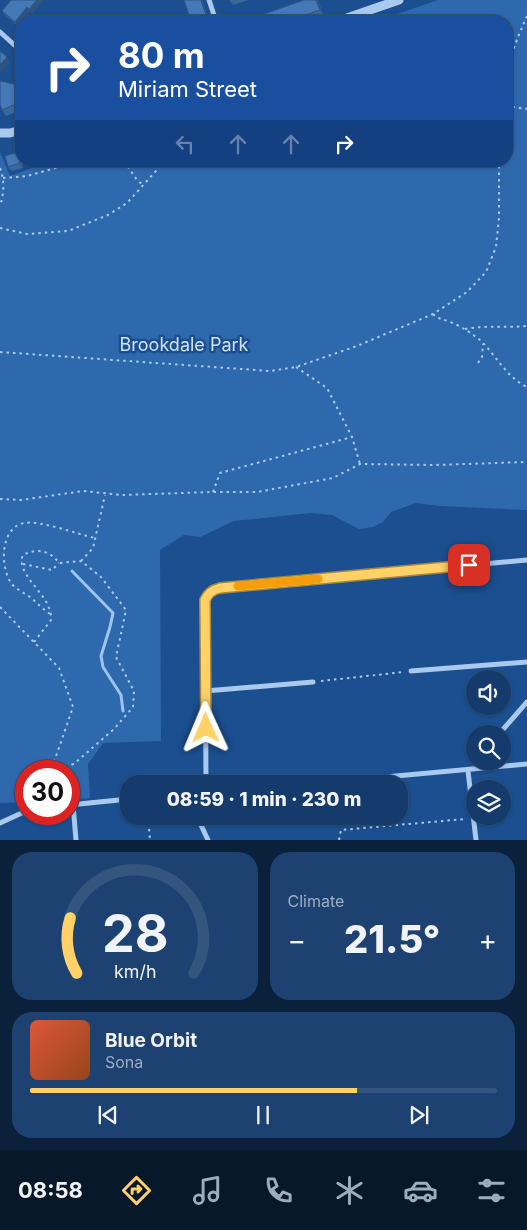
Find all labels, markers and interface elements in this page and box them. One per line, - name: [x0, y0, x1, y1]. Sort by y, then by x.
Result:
- text: 80 m: [118, 34, 205, 76]
- icon: right: [35, 35, 100, 100]
- text: Miriam Street: [118, 76, 257, 102]
- icon: left: [171, 130, 199, 158]
- icon: ahead: [224, 130, 252, 158]
- icon: ahead: [277, 130, 305, 158]
- icon: right: [330, 130, 358, 158]
- park label: Brookdale Park: [120, 334, 249, 355]
- pin: [448, 544, 490, 586]
- icon: arrive: [455, 551, 483, 579]
- map controls: [466, 670, 511, 825]
- button: sound: [466, 670, 511, 715]
- position arrow: [179, 701, 231, 753]
- button: search: [466, 725, 511, 770]
- speed limit sign: 30: [15, 760, 80, 825]
- button: layers: [466, 780, 511, 825]
- text: 08:59 · 1 min · 230 m: [167, 788, 361, 811]
- text: Climate: [288, 891, 344, 911]
- text: 28: [101, 902, 168, 965]
- text: 21.5°: [344, 916, 440, 962]
- text: −: [288, 923, 306, 957]
- text: +: [478, 923, 497, 957]
- text: km/h: [114, 961, 156, 982]
- text: Blue Orbit: [105, 1029, 197, 1052]
- text: Sona: [105, 1052, 143, 1072]
- icon: previous: [94, 1101, 122, 1129]
- icon: pause: [249, 1101, 277, 1129]
- icon: next: [405, 1101, 433, 1129]
- icon: directions: [119, 1173, 154, 1208]
- icon: music: [190, 1173, 225, 1208]
- icon: phone: [261, 1173, 296, 1208]
- icon: climate: [332, 1173, 367, 1208]
- icon: car: [403, 1173, 438, 1208]
- icon: filters: [474, 1173, 509, 1208]
- text: 08:58: [18, 1177, 83, 1203]

